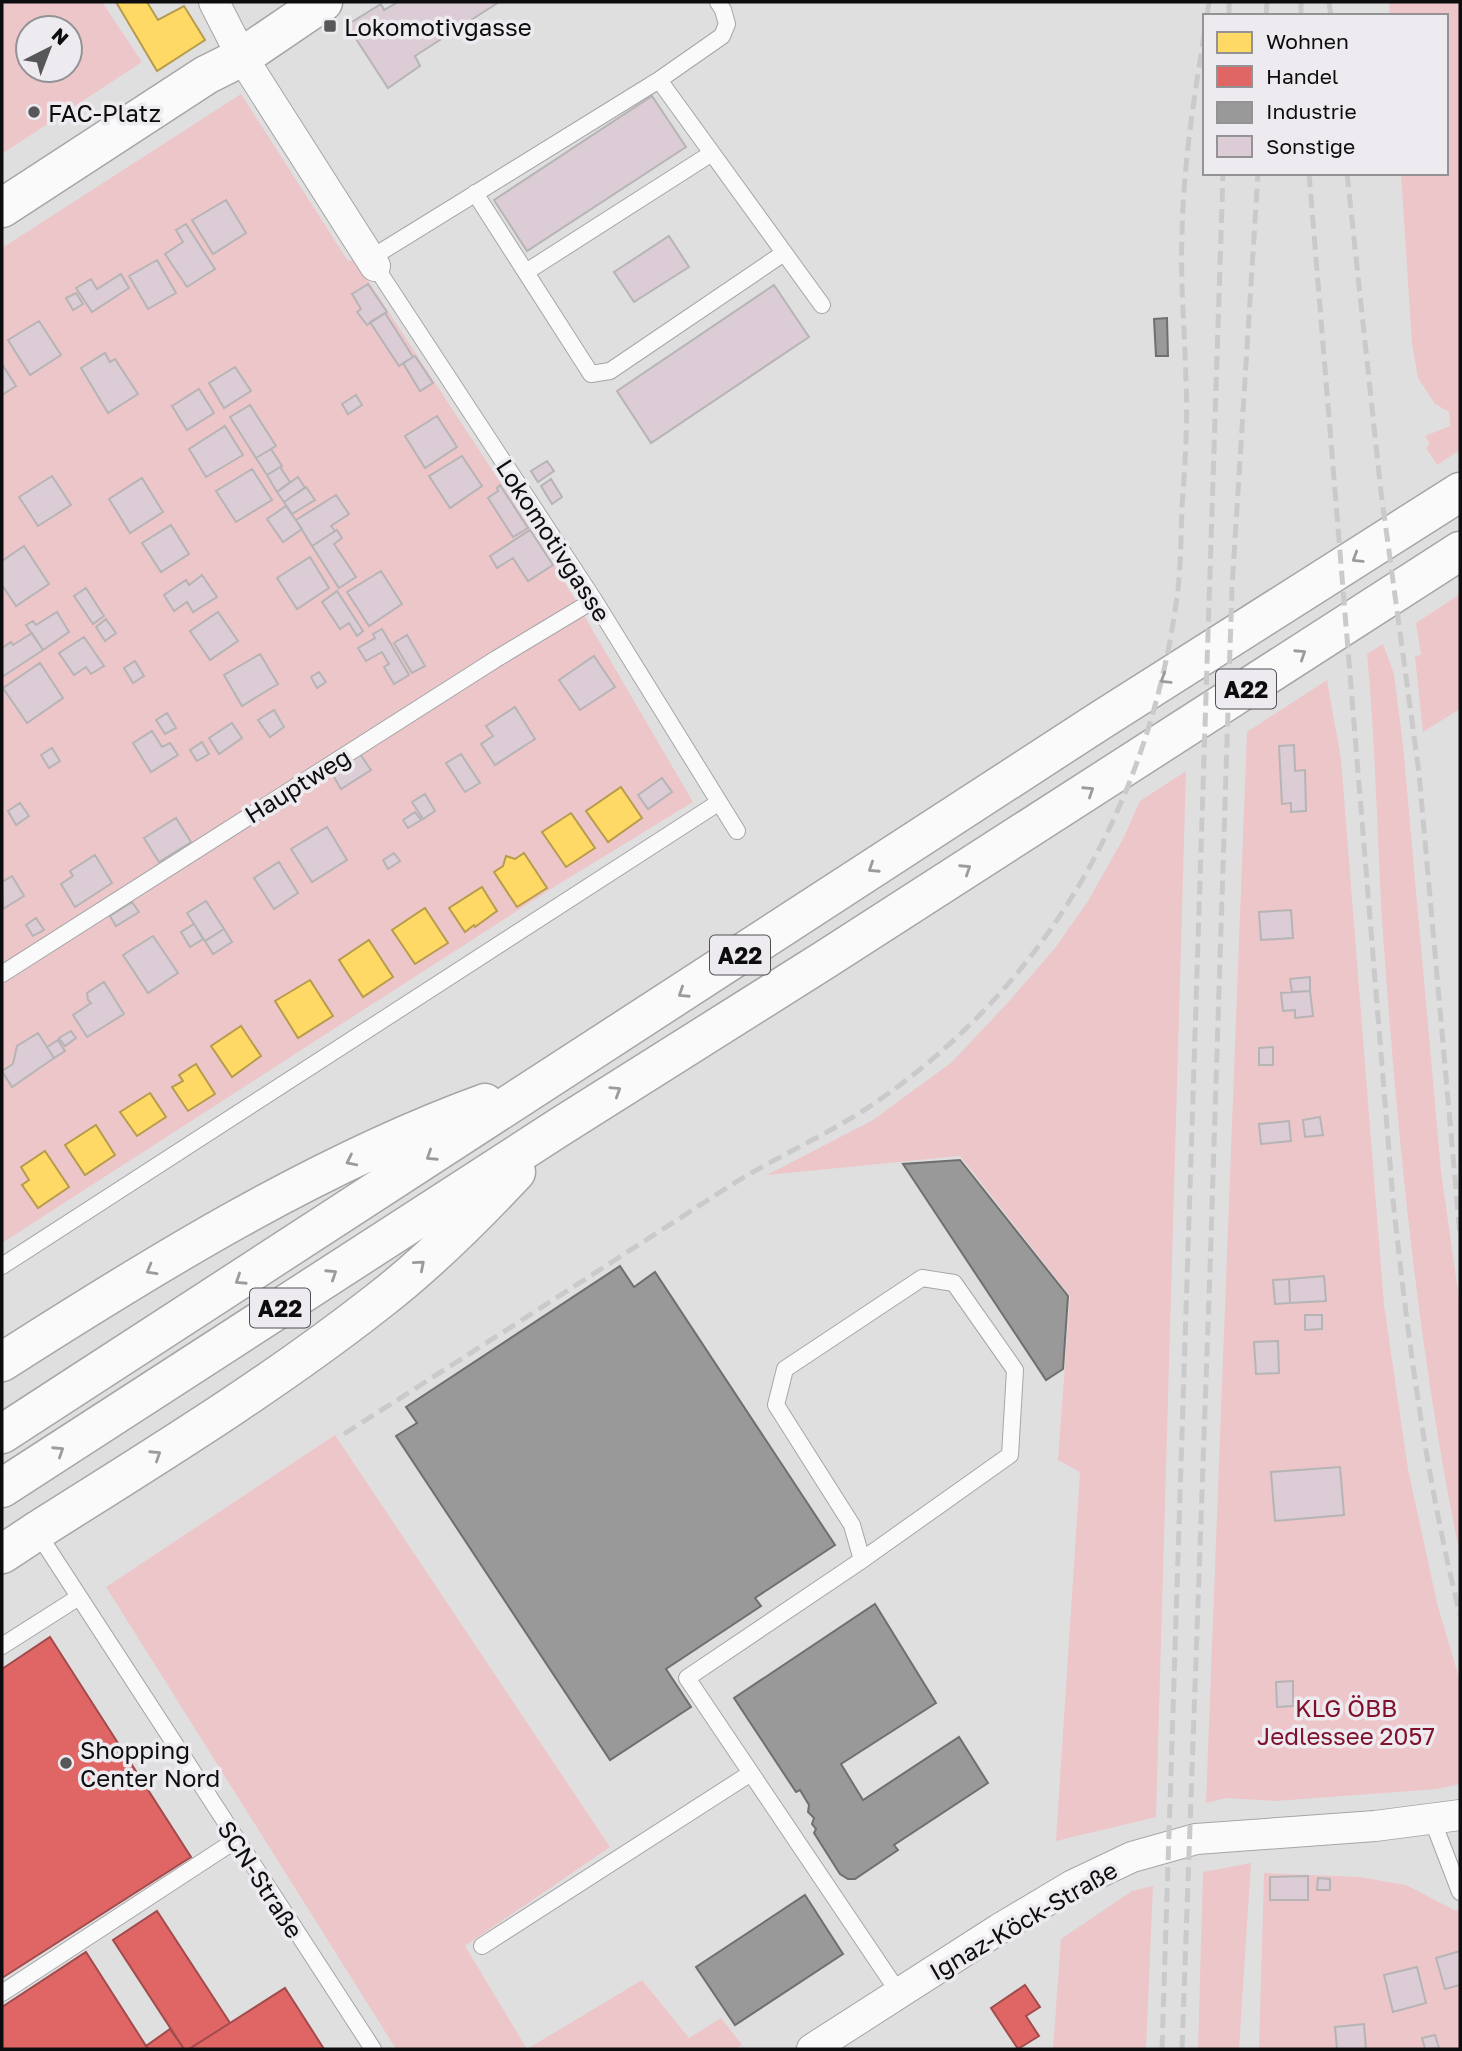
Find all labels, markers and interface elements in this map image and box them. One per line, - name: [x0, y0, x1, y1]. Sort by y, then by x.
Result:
- place label: Lokomotivgasse: [344, 12, 532, 41]
- north arrow: [14, 14, 84, 84]
- legend: [1203, 14, 1448, 175]
- marker: Lokomotivgasse: [322, 18, 338, 34]
- text: N: [48, 23, 74, 49]
- text: Wohnen: [1266, 28, 1349, 54]
- text: Handel: [1266, 63, 1339, 89]
- place label: FAC-Platz: [48, 98, 161, 127]
- text: Industrie: [1266, 98, 1357, 124]
- marker: FAC-Platz: [26, 104, 42, 120]
- text: Sonstige: [1266, 133, 1355, 159]
- street label: Lokomotivgasse: [491, 453, 617, 627]
- one-way arrow: [1352, 549, 1365, 562]
- one-way arrow: [1293, 650, 1306, 662]
- road number: A22: [1216, 670, 1276, 708]
- one-way arrow: [1159, 671, 1172, 684]
- street label: Hauptweg: [239, 741, 355, 829]
- one-way arrow: [1081, 786, 1094, 799]
- one-way arrow: [868, 860, 881, 873]
- one-way arrow: [959, 865, 972, 878]
- road number: A22: [710, 936, 770, 974]
- one-way arrow: [678, 984, 691, 997]
- one-way arrow: [608, 1087, 621, 1100]
- one-way arrow: [426, 1148, 439, 1161]
- one-way arrow: [346, 1153, 358, 1167]
- one-way arrow: [412, 1261, 425, 1273]
- one-way arrow: [146, 1262, 159, 1275]
- one-way arrow: [325, 1269, 338, 1282]
- one-way arrow: [235, 1271, 248, 1284]
- road number: A22: [250, 1288, 310, 1328]
- one-way arrow: [51, 1446, 64, 1459]
- one-way arrow: [149, 1450, 162, 1463]
- park label: KLG ÖBB Jedlessee 2057: [1257, 1693, 1435, 1750]
- place label: Shopping Center Nord: [80, 1735, 220, 1792]
- marker: Shopping Center Nord: [58, 1755, 74, 1771]
- street label: SCN-Straße: [212, 1815, 310, 1943]
- street label: Ignaz-Köck-Straße: [924, 1854, 1122, 1986]

